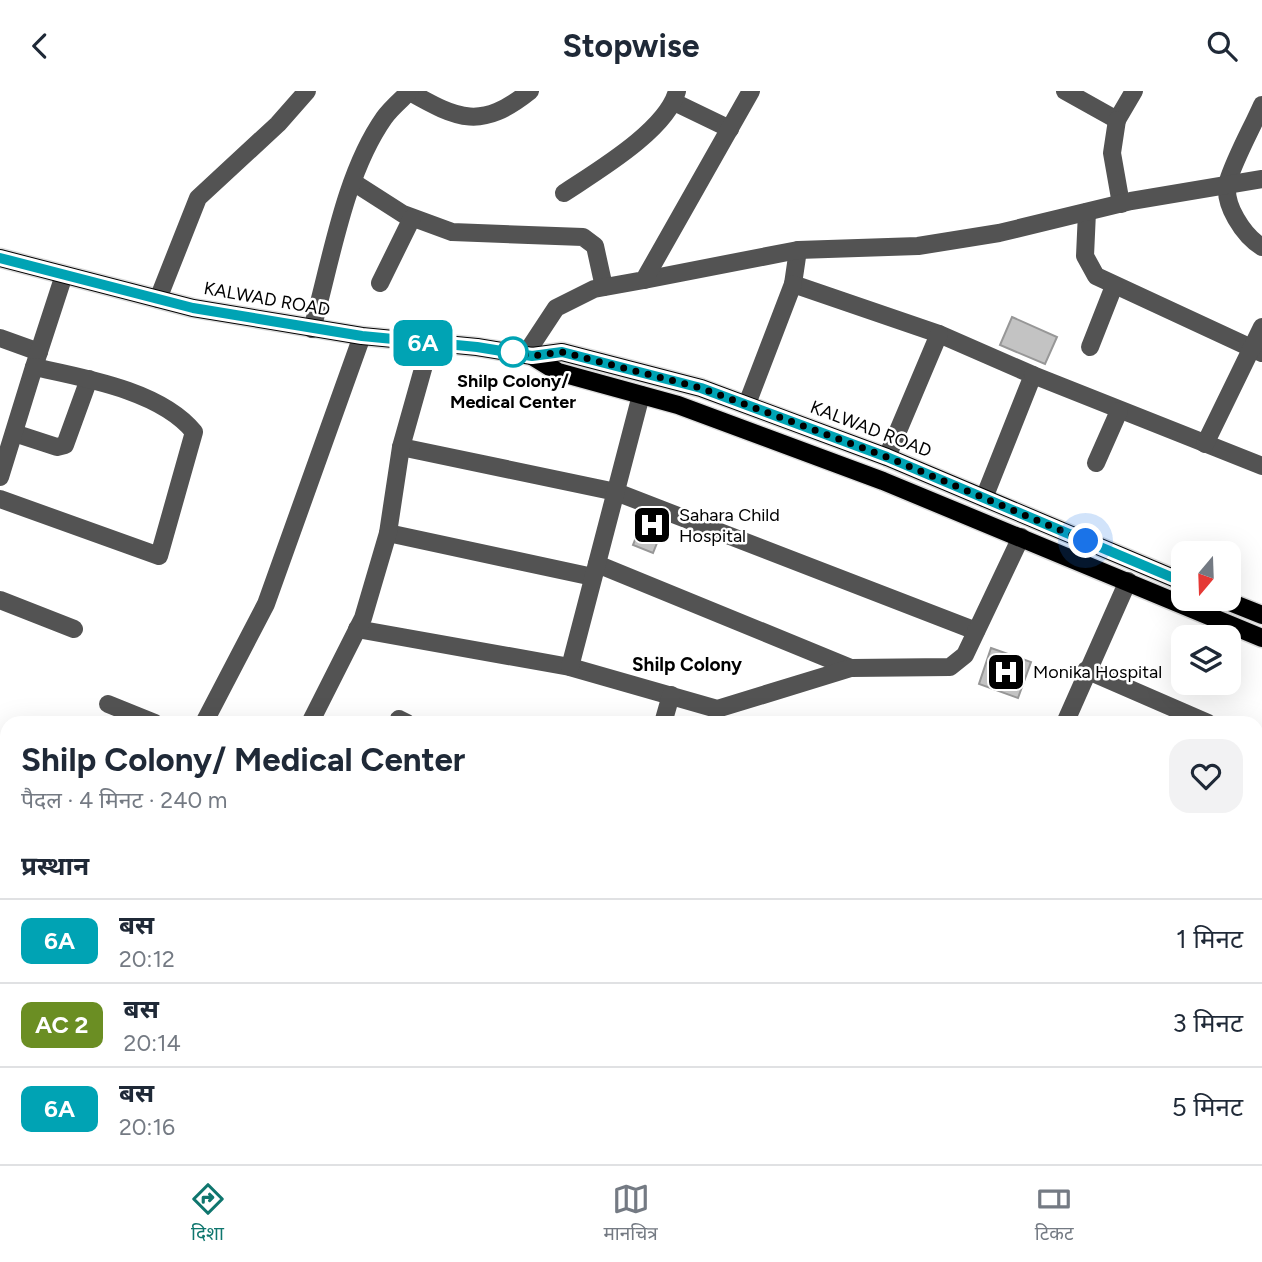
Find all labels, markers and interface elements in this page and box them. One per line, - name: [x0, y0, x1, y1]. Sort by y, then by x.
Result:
- icon: back: [21, 27, 59, 65]
- text: Stopwise: [563, 27, 699, 65]
- icon: search: [1203, 27, 1241, 65]
- street label: KALWAD ROAD: [202, 277, 332, 321]
- line badge: 6A: [392, 320, 454, 366]
- text: 6A: [407, 328, 439, 357]
- marker: Shilp Colony/ Medical Center: [498, 337, 528, 367]
- place label: Shilp Colony/ Medical Center: [450, 370, 576, 413]
- street label: KALWAD ROAD: [807, 396, 935, 462]
- hospital icon: Sahara Child Hospital: [631, 504, 673, 546]
- place label: Sahara Child Hospital: [679, 504, 780, 547]
- your location: [1068, 523, 1103, 558]
- north arrow: [1171, 541, 1241, 611]
- map controls: [1171, 541, 1241, 695]
- button: layers: [1171, 625, 1241, 695]
- hospital icon: Monika Hospital: [985, 651, 1027, 693]
- district label: Shilp Colony: [632, 653, 742, 676]
- place label: Monika Hospital: [1033, 661, 1162, 683]
- button: heart: [1169, 739, 1243, 813]
- text: Shilp Colony/ Medical Center: [21, 740, 465, 779]
- text: पैदल · 4 मिनट · 240 m: [21, 786, 227, 814]
- text: प्रस्थान: [21, 850, 89, 882]
- text: बस: [119, 909, 154, 941]
- text: 1 मिनट: [1176, 923, 1243, 955]
- text: 6A: [44, 926, 75, 955]
- text: 20:12: [119, 945, 175, 973]
- text: बस: [124, 993, 159, 1025]
- text: 3 मिनट: [1173, 1007, 1243, 1039]
- text: AC 2: [35, 1010, 89, 1039]
- text: 20:14: [124, 1029, 181, 1057]
- text: बस: [119, 1077, 154, 1109]
- text: 5 मिनट: [1172, 1091, 1243, 1123]
- text: 6A: [44, 1094, 75, 1123]
- text: 20:16: [119, 1113, 175, 1141]
- tab: दिशा: [189, 1180, 227, 1248]
- tab: मानचित्र: [604, 1180, 658, 1248]
- tab: टिकट: [1035, 1180, 1073, 1248]

